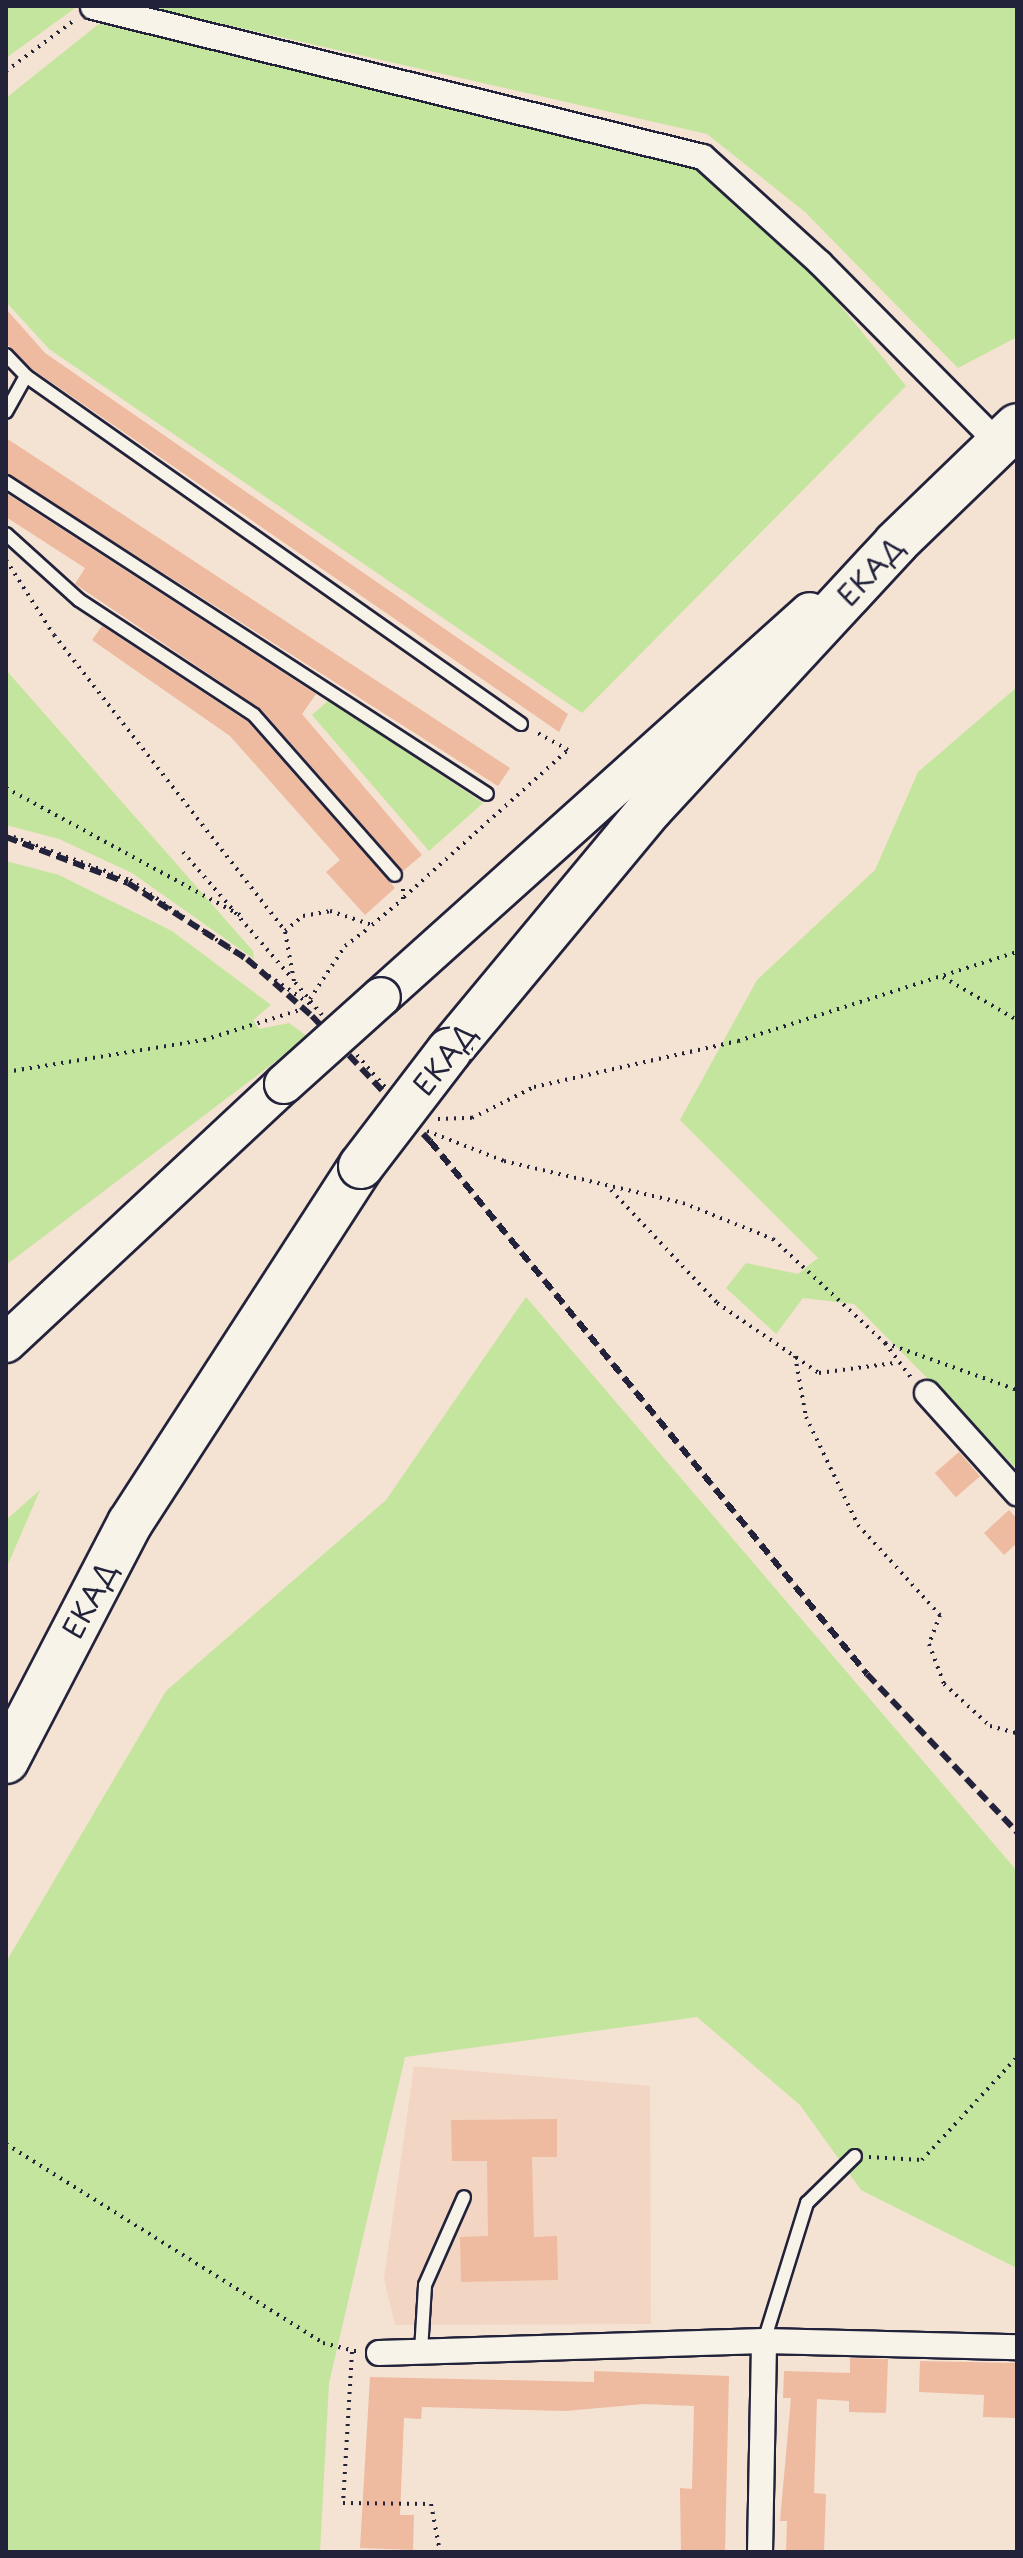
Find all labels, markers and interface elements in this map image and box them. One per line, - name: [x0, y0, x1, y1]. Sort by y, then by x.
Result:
- street label: ЕКАД: [830, 530, 910, 612]
- street label: ЕКАД: [406, 1017, 482, 1101]
- street label: ЕКАД: [55, 1556, 123, 1644]

